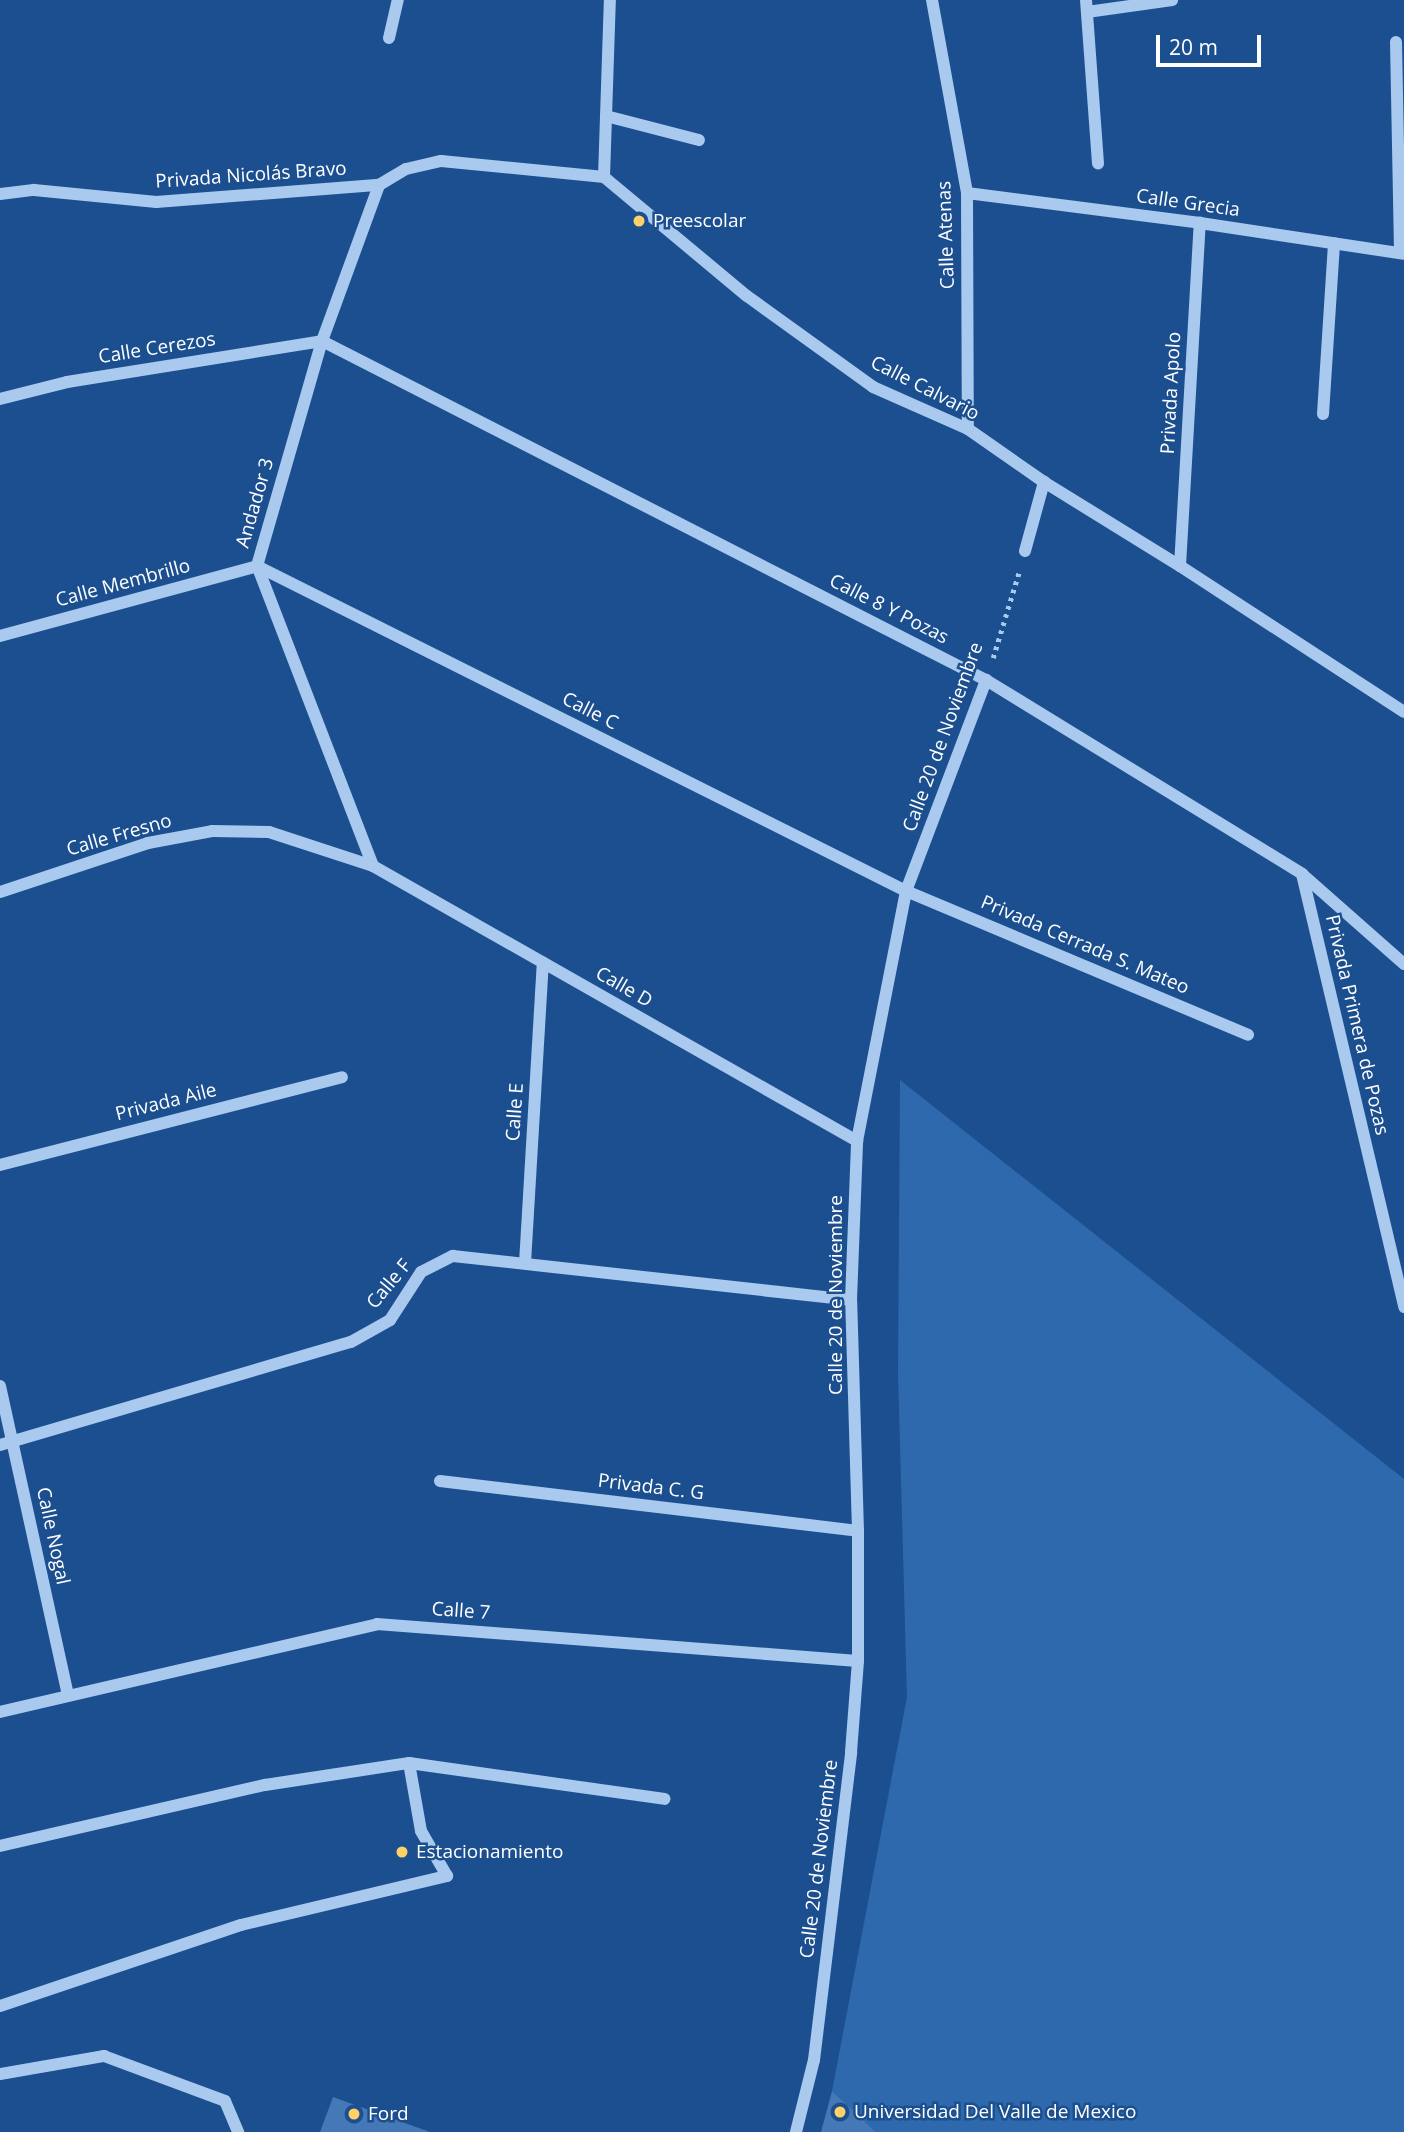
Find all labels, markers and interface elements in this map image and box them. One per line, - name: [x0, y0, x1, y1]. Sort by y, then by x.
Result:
- scale bar: [1159, 21, 1264, 65]
- text: 20 m: [1169, 33, 1218, 61]
- street label: Privada Nicolás Bravo: [155, 157, 347, 193]
- street label: Calle Atenas: [933, 180, 959, 290]
- street label: Calle Grecia: [1135, 184, 1241, 222]
- place label: Preescolar: [653, 210, 746, 232]
- marker: Preescolar: [631, 213, 647, 229]
- street label: Calle Cerezos: [97, 327, 217, 369]
- street label: Privada Apolo: [1156, 331, 1186, 455]
- street label: Calle Calvario: [867, 351, 983, 425]
- street label: Andador 3: [231, 455, 279, 551]
- street label: Calle Membrillo: [53, 554, 193, 612]
- street label: Calle 8 Y Pozas: [826, 569, 952, 649]
- street label: Calle 20 de Noviembre: [898, 639, 988, 835]
- street label: Calle C: [558, 687, 622, 735]
- street label: Calle Fresno: [64, 809, 174, 861]
- street label: Privada Cerrada S. Mateo: [978, 891, 1192, 999]
- street label: Privada Primera de Pozas: [1321, 913, 1393, 1137]
- street label: Calle D: [592, 962, 656, 1012]
- street label: Privada Aile: [113, 1078, 219, 1126]
- street label: Calle E: [502, 1082, 528, 1142]
- street label: Calle 20 de Noviembre: [825, 1195, 847, 1395]
- street label: Calle F: [362, 1255, 416, 1313]
- street label: Privada C. G: [597, 1469, 705, 1505]
- street label: Calle Nogal: [32, 1485, 74, 1587]
- street label: Calle 7: [431, 1598, 491, 1624]
- street label: Calle 20 de Noviembre: [796, 1758, 842, 1960]
- place label: Estacionamiento: [416, 1841, 563, 1863]
- marker: Estacionamiento: [394, 1844, 410, 1860]
- place label: Universidad Del Valle de Mexico: [854, 2101, 1136, 2123]
- place label: Ford: [368, 2103, 409, 2125]
- marker: Universidad Del Valle de Mexico: [832, 2104, 848, 2120]
- marker: Ford: [346, 2106, 362, 2122]

